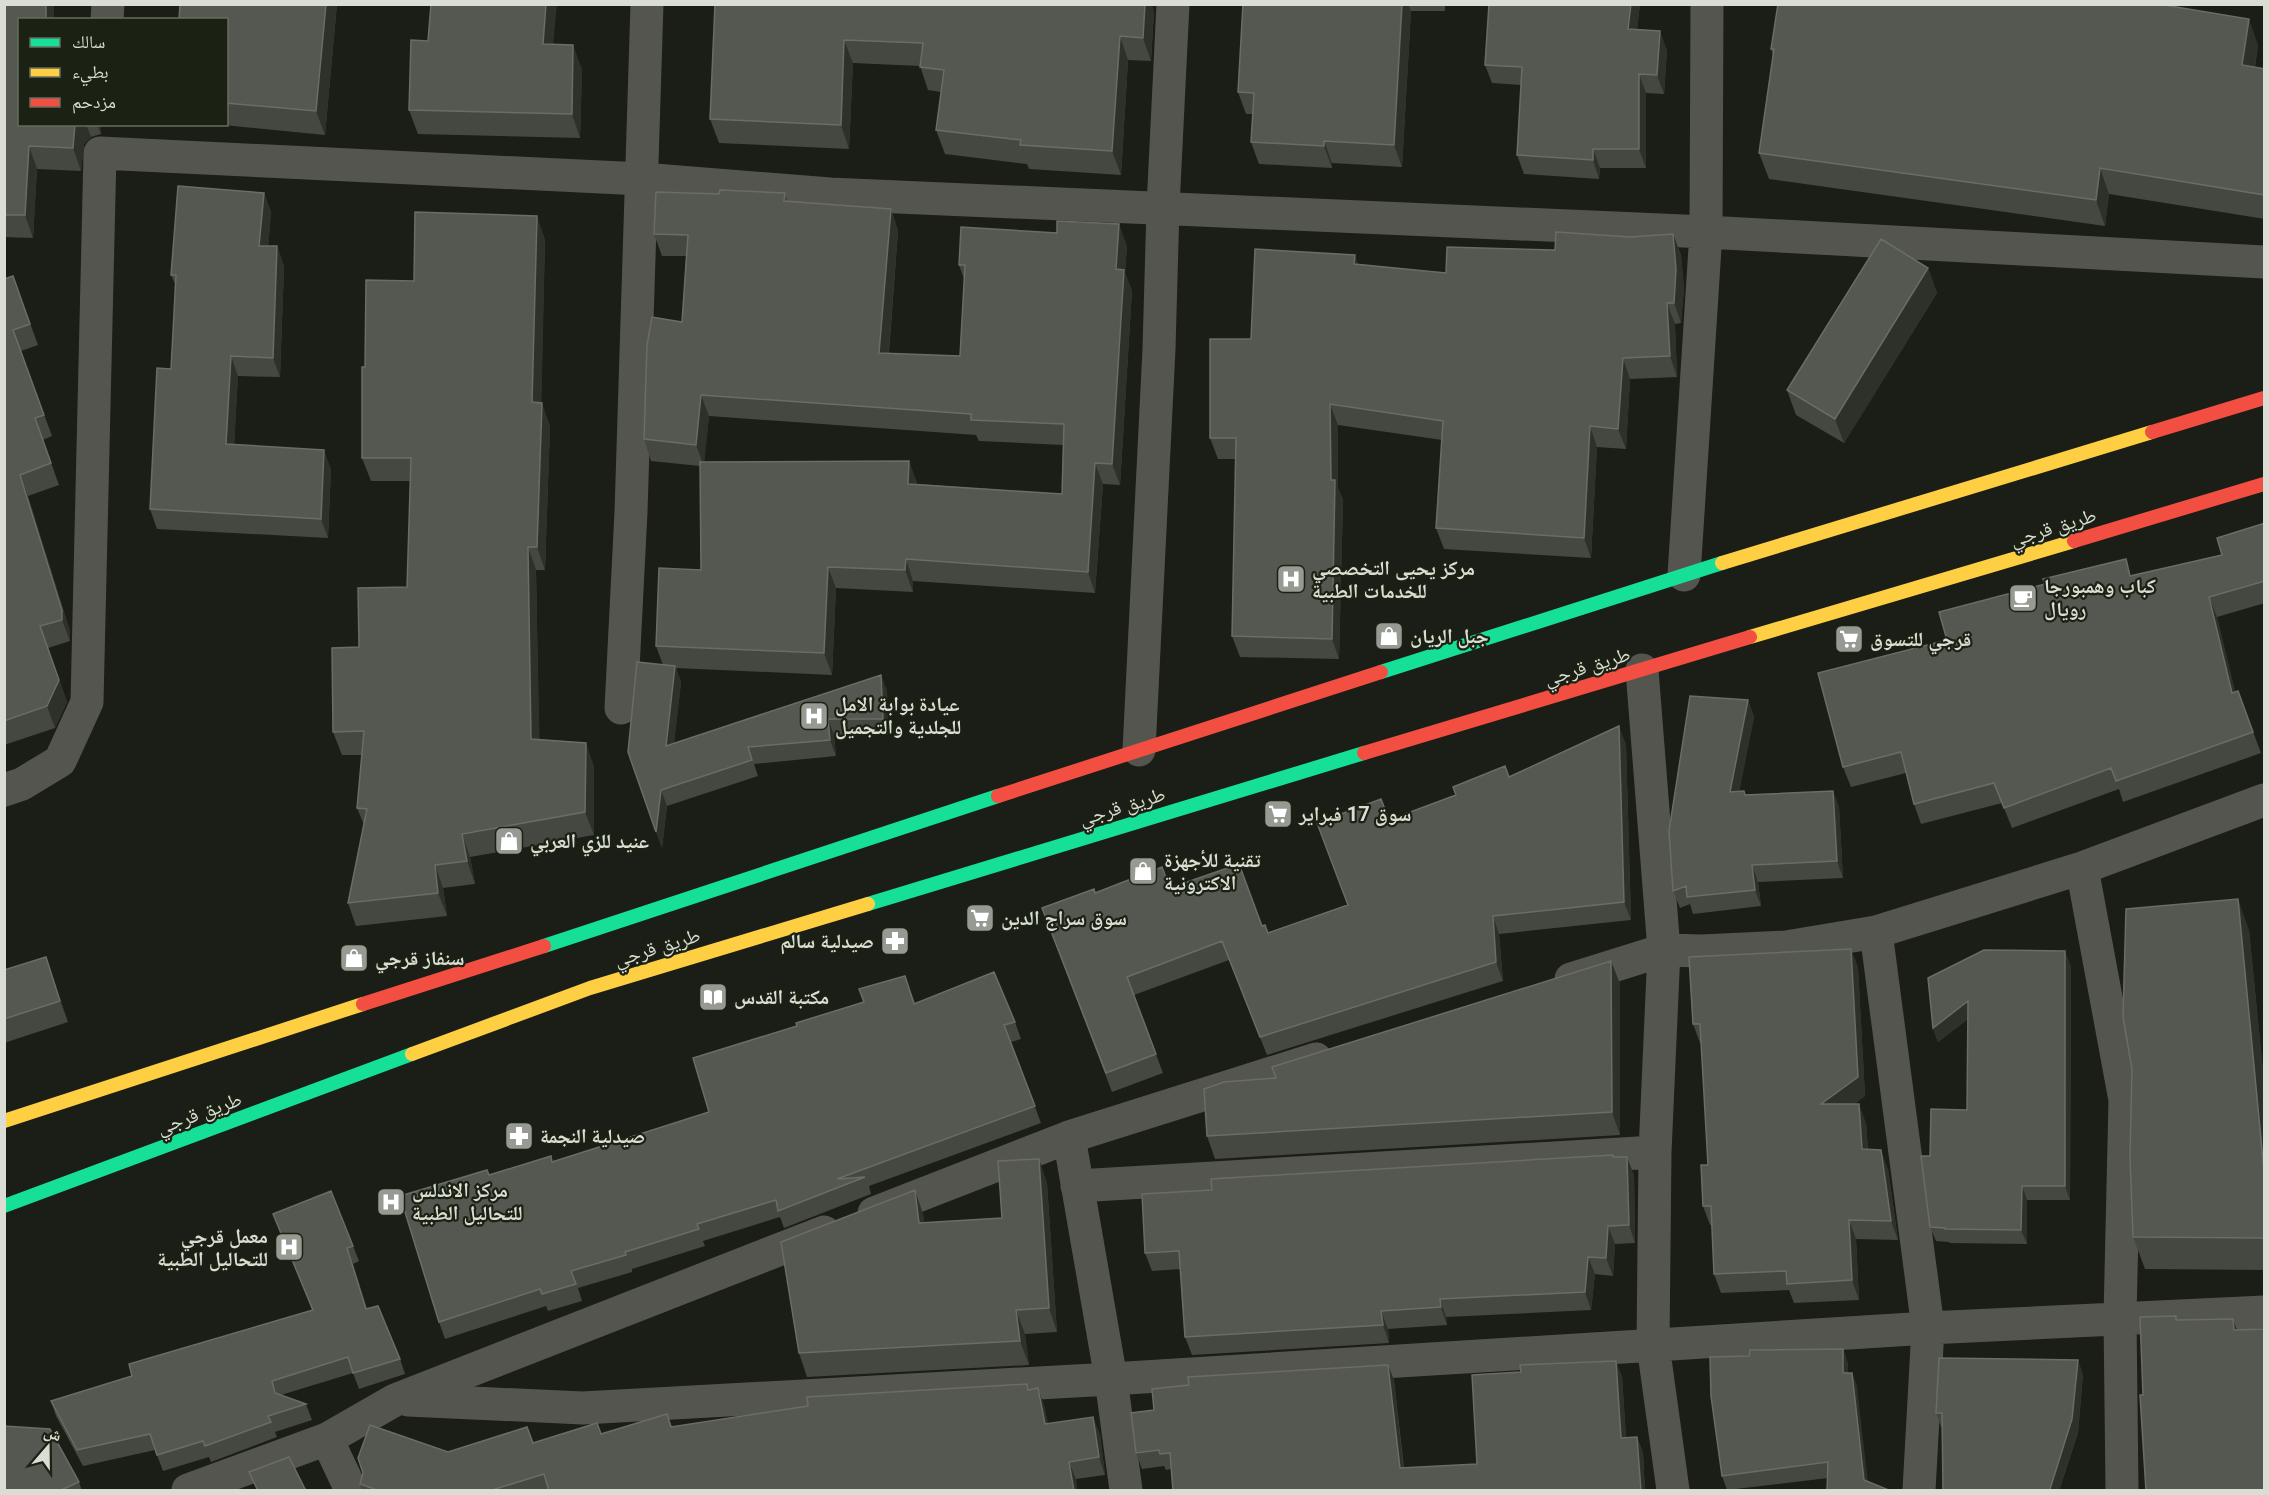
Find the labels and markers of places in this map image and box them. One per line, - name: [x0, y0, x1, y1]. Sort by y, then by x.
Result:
- place label: مركز يحيى التخصصي للخدمات الطبية: [1312, 556, 1475, 603]
- hospital icon: مركز يحيى التخصصي للخدمات الطبية: [1275, 563, 1307, 595]
- place label: كباب وهمبورجا رويال: [2044, 574, 2156, 621]
- cafe icon: كباب وهمبورجا رويال: [2007, 582, 2039, 614]
- shop icon: جبل الريان: [1373, 620, 1405, 652]
- supermarket icon: قرجي للتسوق: [1833, 623, 1865, 655]
- place label: جبل الريان: [1410, 624, 1489, 649]
- place label: قرجي للتسوق: [1870, 627, 1971, 655]
- place label: عيادة بوابة الامل للجلدية والتجميل: [835, 692, 961, 740]
- hospital icon: عيادة بوابة الامل للجلدية والتجميل: [798, 700, 830, 732]
- supermarket icon: سوق 17 فبراير: [1262, 798, 1294, 830]
- place label: سوق 17 فبراير: [1298, 802, 1411, 826]
- shop icon: عنيد للزي العربي: [493, 825, 525, 857]
- place label: عنيد للزي العربي: [530, 829, 649, 857]
- place label: تقنية للأجهزة الاكترونية: [1164, 848, 1261, 895]
- shop icon: تقنية للأجهزة الاكترونية: [1127, 855, 1159, 887]
- supermarket icon: سوق سراج الدين: [964, 902, 996, 934]
- place label: سوق سراج الدين: [1001, 906, 1127, 931]
- pharmacy icon: صيدلية سالم: [879, 925, 911, 957]
- place label: صيدلية سالم: [780, 929, 874, 955]
- shop icon: سنفاز قرجي: [338, 942, 370, 974]
- place label: سنفاز قرجي: [375, 946, 465, 974]
- library icon: مكتبة القدس: [697, 981, 729, 1013]
- place label: مكتبة القدس: [734, 985, 829, 1009]
- pharmacy icon: صيدلية النجمة: [503, 1120, 535, 1152]
- place label: صيدلية النجمة: [540, 1124, 645, 1148]
- place label: مركز الاندلس للتحاليل الطبية: [412, 1178, 523, 1226]
- hospital icon: مركز الاندلس للتحاليل الطبية: [375, 1186, 407, 1218]
- place label: معمل قرجي للتحاليل الطبية: [157, 1224, 268, 1272]
- hospital icon: معمل قرجي للتحاليل الطبية: [273, 1231, 305, 1263]

